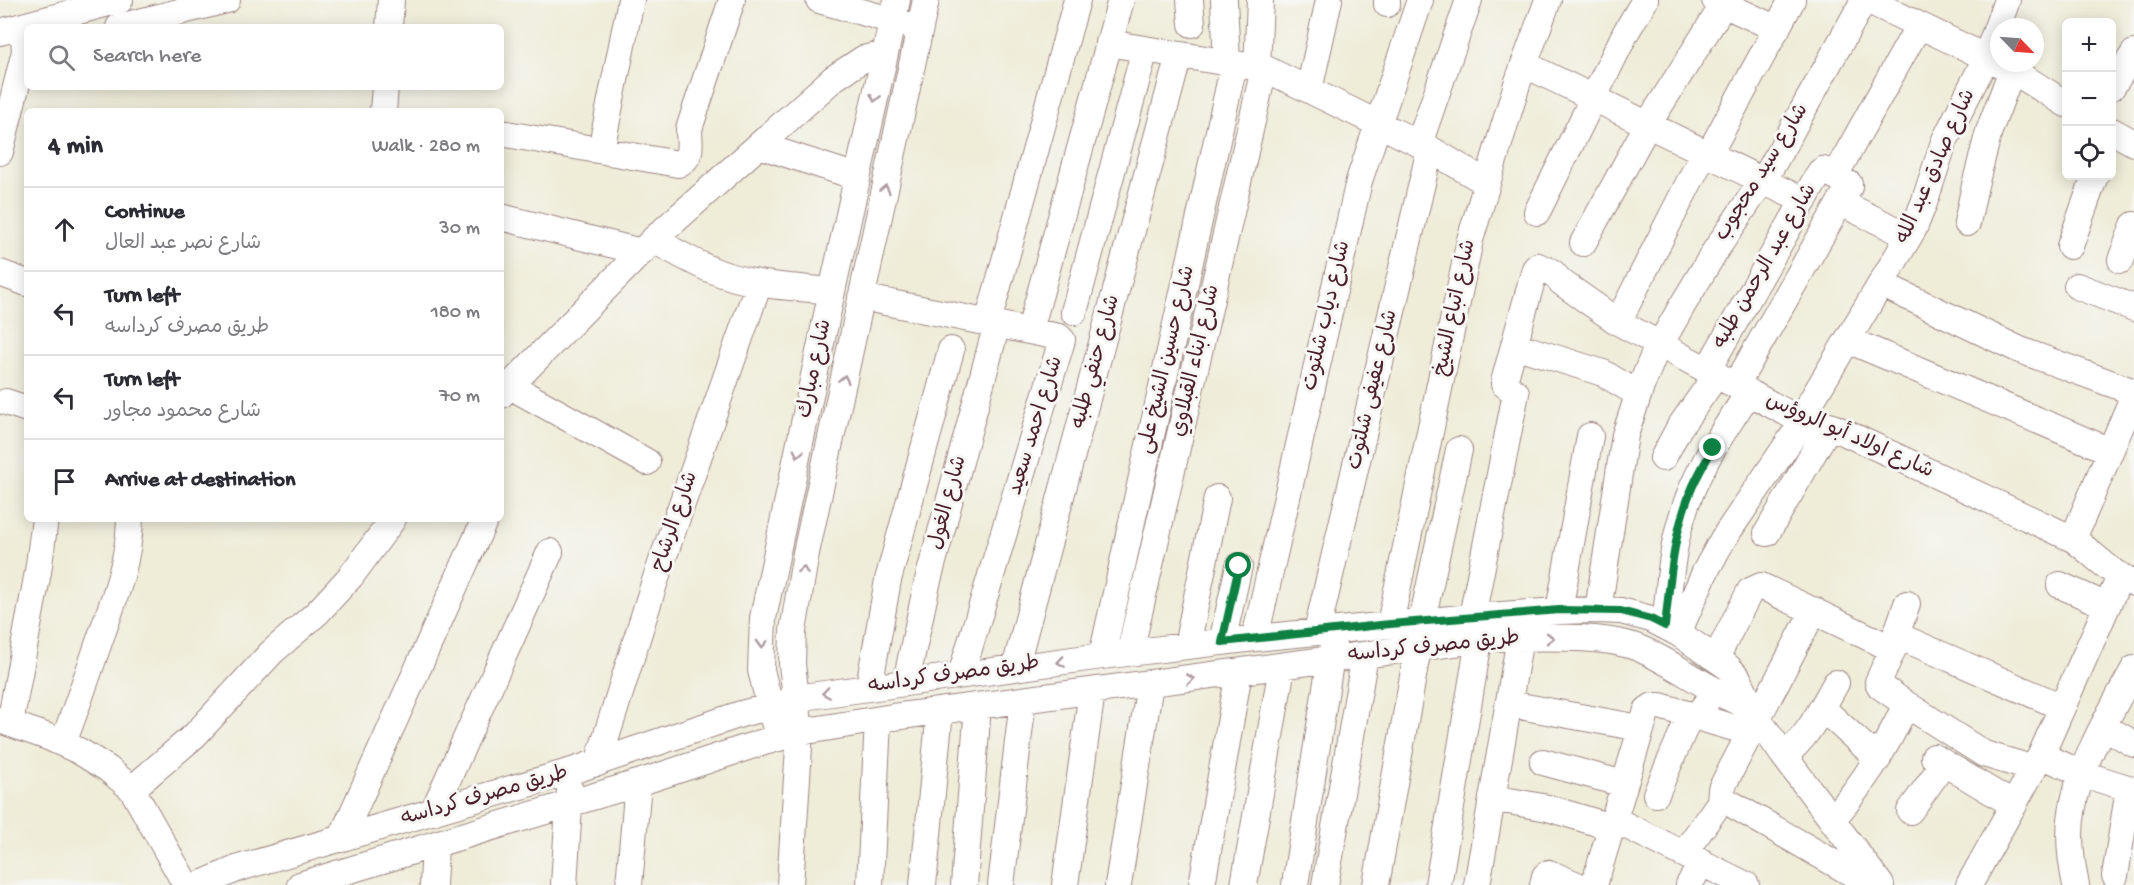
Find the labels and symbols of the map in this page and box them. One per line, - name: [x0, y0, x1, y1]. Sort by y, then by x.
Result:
- north arrow: [1990, 18, 2044, 72]
- street label: شارع صادق عبد الله: [1892, 86, 1982, 248]
- one-way arrow: [869, 93, 882, 103]
- street label: شارع سيد محجوب: [1711, 100, 1815, 246]
- street label: شارع عبد الرحمن طلبه: [1709, 180, 1823, 354]
- one-way arrow: [878, 184, 891, 194]
- street label: شارع اتباع الشيخ: [1429, 237, 1483, 379]
- street label: شارع دياب شلتوت: [1299, 238, 1357, 394]
- street label: شارع حسين الشيخ على: [1134, 263, 1202, 457]
- street label: شارع ابناء القبلاوي: [1167, 283, 1227, 439]
- street label: شارع حنفي طلبه: [1067, 293, 1130, 432]
- street label: شارع عفيفى شلتوت: [1343, 308, 1405, 472]
- street label: شارع مبارك: [793, 317, 839, 421]
- street label: شارع احمد سعيد: [1004, 354, 1070, 498]
- one-way arrow: [836, 375, 849, 385]
- street label: شارع اولاد أبو الروؤس: [1761, 386, 1938, 485]
- route end: [1699, 434, 1725, 460]
- one-way arrow: [792, 448, 805, 458]
- street label: شارع الغول: [924, 453, 974, 553]
- street label: شارع الرشاح: [647, 469, 705, 575]
- route start: [1225, 552, 1251, 578]
- one-way arrow: [797, 565, 809, 575]
- street label: طريق مصرف كرداسه: [1347, 627, 1521, 669]
- one-way arrow: [1546, 632, 1555, 644]
- one-way arrow: [755, 640, 768, 649]
- street label: طريق مصرف كرداسه: [867, 652, 1041, 700]
- one-way arrow: [1056, 655, 1066, 667]
- one-way arrow: [1185, 673, 1194, 685]
- one-way arrow: [821, 687, 831, 699]
- street label: طريق مصرف كرداسه: [399, 761, 571, 833]

